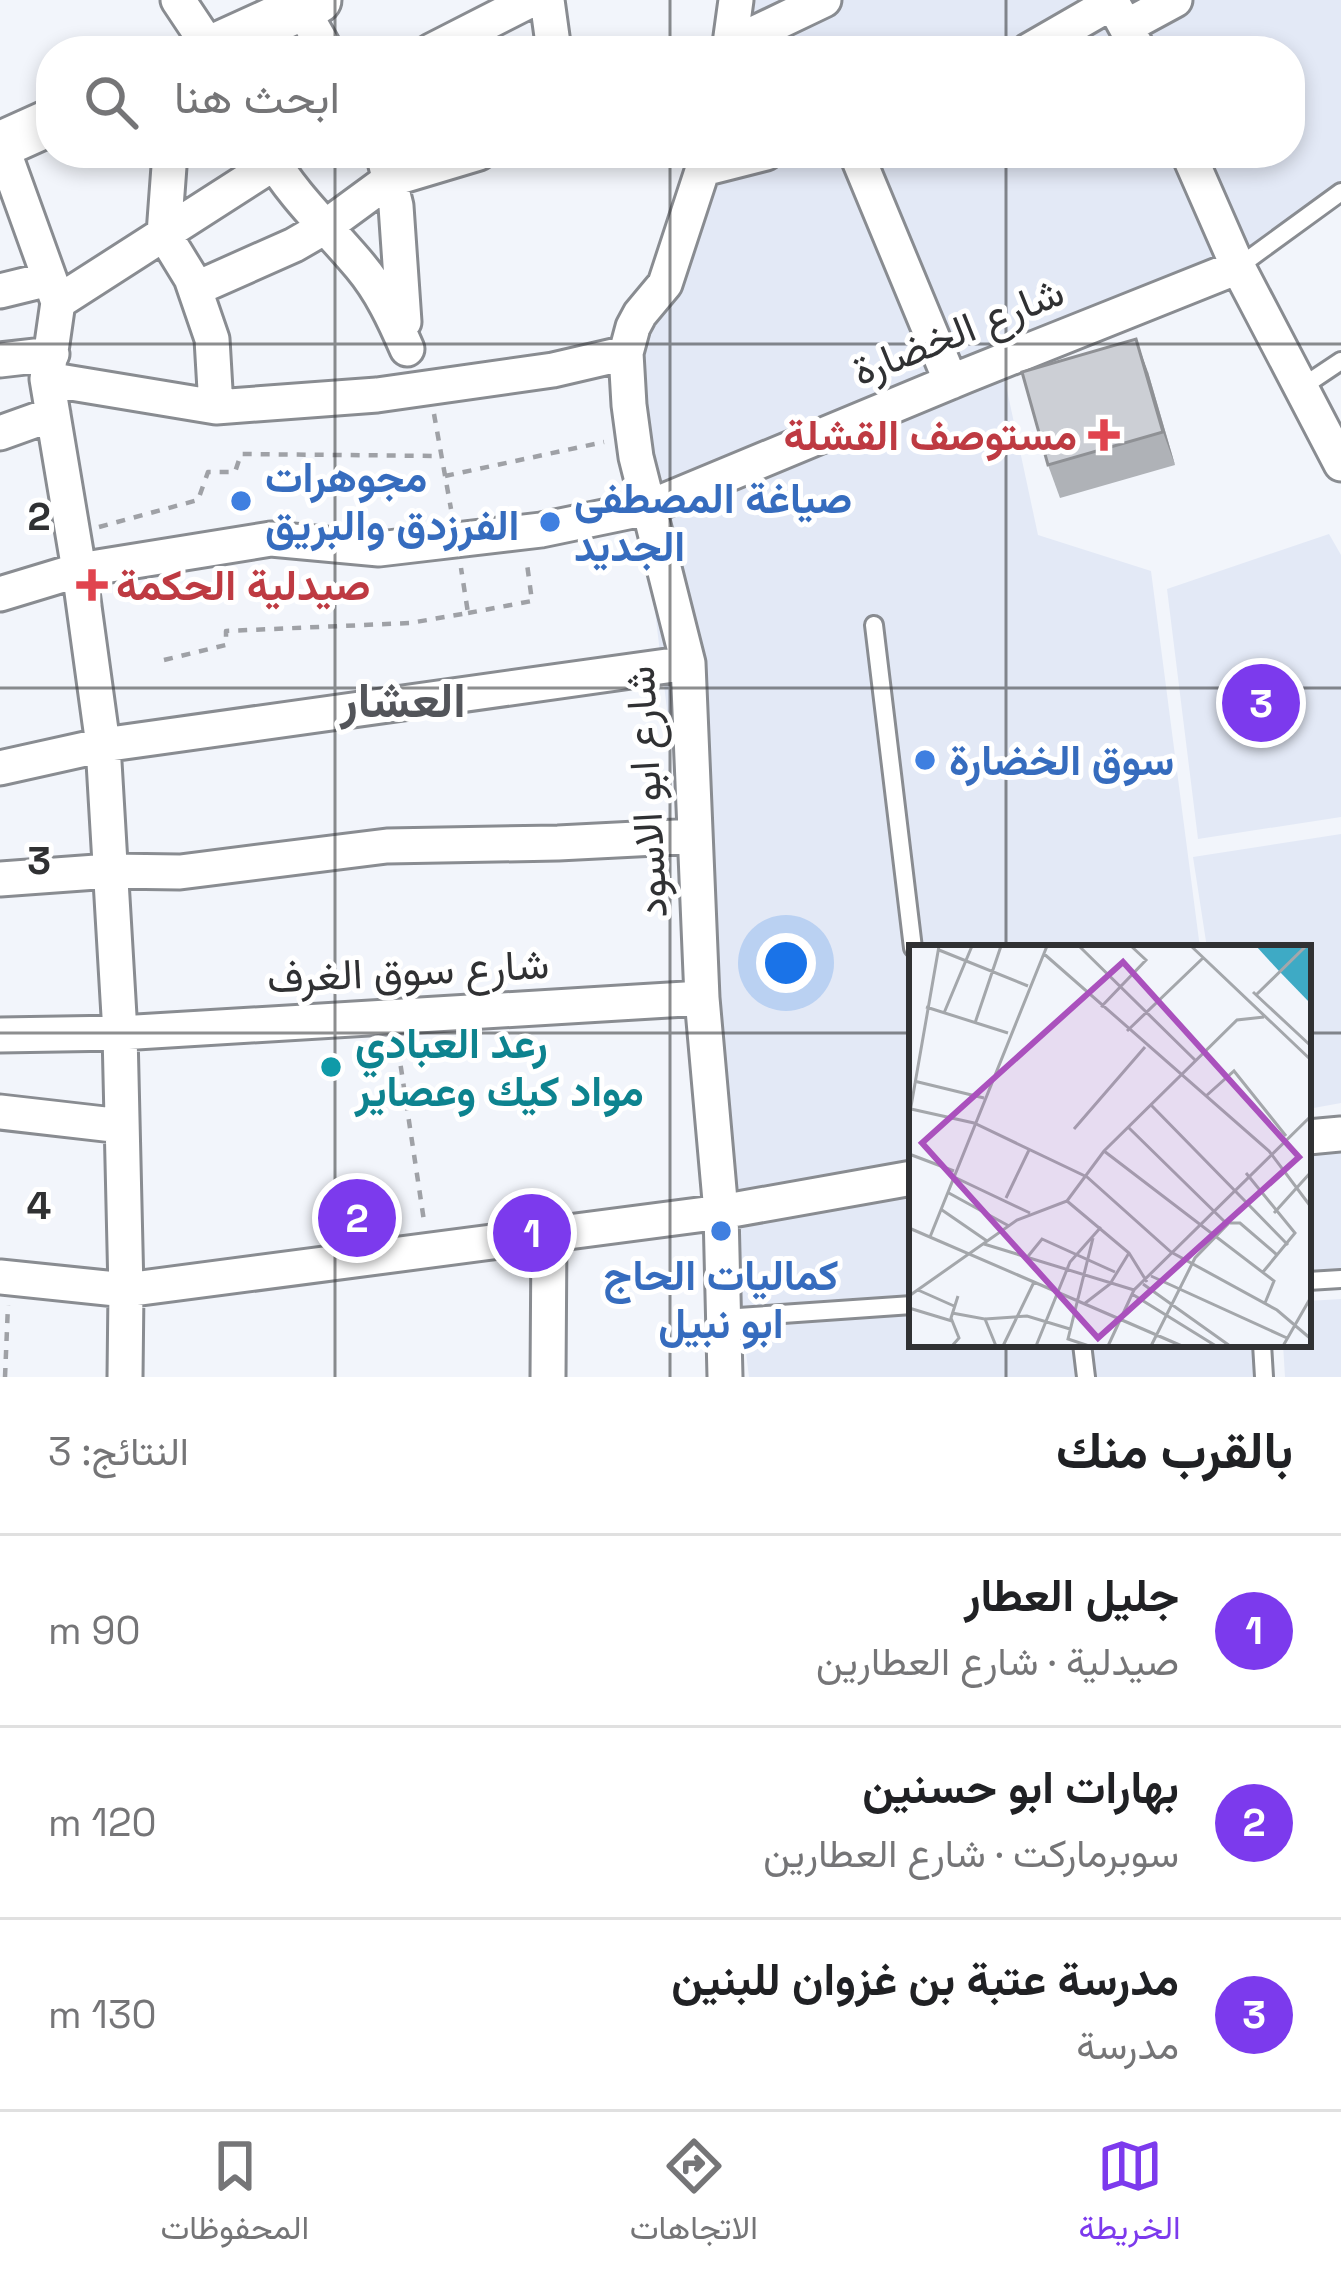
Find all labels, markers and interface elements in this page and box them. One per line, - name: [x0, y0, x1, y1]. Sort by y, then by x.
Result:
- search box: [36, 36, 1305, 168]
- icon: search: [78, 69, 144, 135]
- text: ابحث هنا: [174, 69, 340, 126]
- street label: شارع الخضارة: [844, 265, 1072, 399]
- place label: مستوصف القشلة: [783, 409, 1077, 462]
- marker: مستوصف القشلة: [1088, 419, 1120, 451]
- place label: مجوهرات الفرزدق والبريق: [265, 451, 519, 552]
- place label: صياغة المصطفى الجديد: [574, 472, 852, 573]
- marker: مجوهرات الفرزدق والبريق: [228, 488, 254, 514]
- text: 2: [27, 492, 51, 541]
- marker: صياغة المصطفى الجديد: [537, 509, 563, 535]
- place label: صيدلية الحكمة: [116, 559, 370, 612]
- marker: صيدلية الحكمة: [79, 572, 105, 598]
- pin: 3: [1222, 658, 1300, 748]
- street label: شارع ابو الاسود: [613, 664, 681, 919]
- district label: العشار: [338, 670, 466, 731]
- place label: سوق الخضارة: [949, 734, 1174, 787]
- marker: سوق الخضارة: [912, 747, 938, 773]
- text: 3: [27, 836, 51, 885]
- your location: [756, 933, 816, 993]
- street label: شارع سوق الغرف: [266, 937, 551, 1007]
- inset map: [909, 945, 1311, 1347]
- place label: رعد العبادي مواد كيك وعصاير: [354, 1017, 644, 1118]
- marker: رعد العبادي مواد كيك وعصاير: [318, 1054, 344, 1080]
- pin: 2: [318, 1173, 396, 1263]
- text: 4: [27, 1181, 51, 1230]
- pin: 1: [493, 1188, 571, 1278]
- marker: كماليات الحاج ابو نبيل: [708, 1218, 734, 1244]
- place label: كماليات الحاج ابو نبيل: [604, 1249, 838, 1350]
- text: بالقرب منك: [1056, 1418, 1293, 1483]
- text: النتائج: 3: [48, 1427, 189, 1476]
- text: جليل العطار: [964, 1567, 1179, 1624]
- text: 90 m: [48, 1606, 140, 1655]
- text: 1: [1245, 1606, 1263, 1655]
- text: صيدلية · شارع العطارين: [816, 1637, 1179, 1686]
- text: بهارات ابو حسنين: [862, 1759, 1179, 1816]
- text: 120 m: [48, 1798, 156, 1847]
- text: 2: [1242, 1798, 1266, 1847]
- text: سوبرماركت · شارع العطارين: [763, 1829, 1179, 1878]
- text: مدرسة عتبة بن غزوان للبنين: [671, 1951, 1179, 2008]
- text: 130 m: [48, 1990, 156, 2039]
- text: 3: [1242, 1990, 1266, 2039]
- text: مدرسة: [1076, 2021, 1179, 2070]
- tab: المحفوظات: [160, 2133, 309, 2257]
- tab: الاتجاهات: [630, 2133, 758, 2257]
- tab: الخريطة: [1079, 2133, 1181, 2257]

